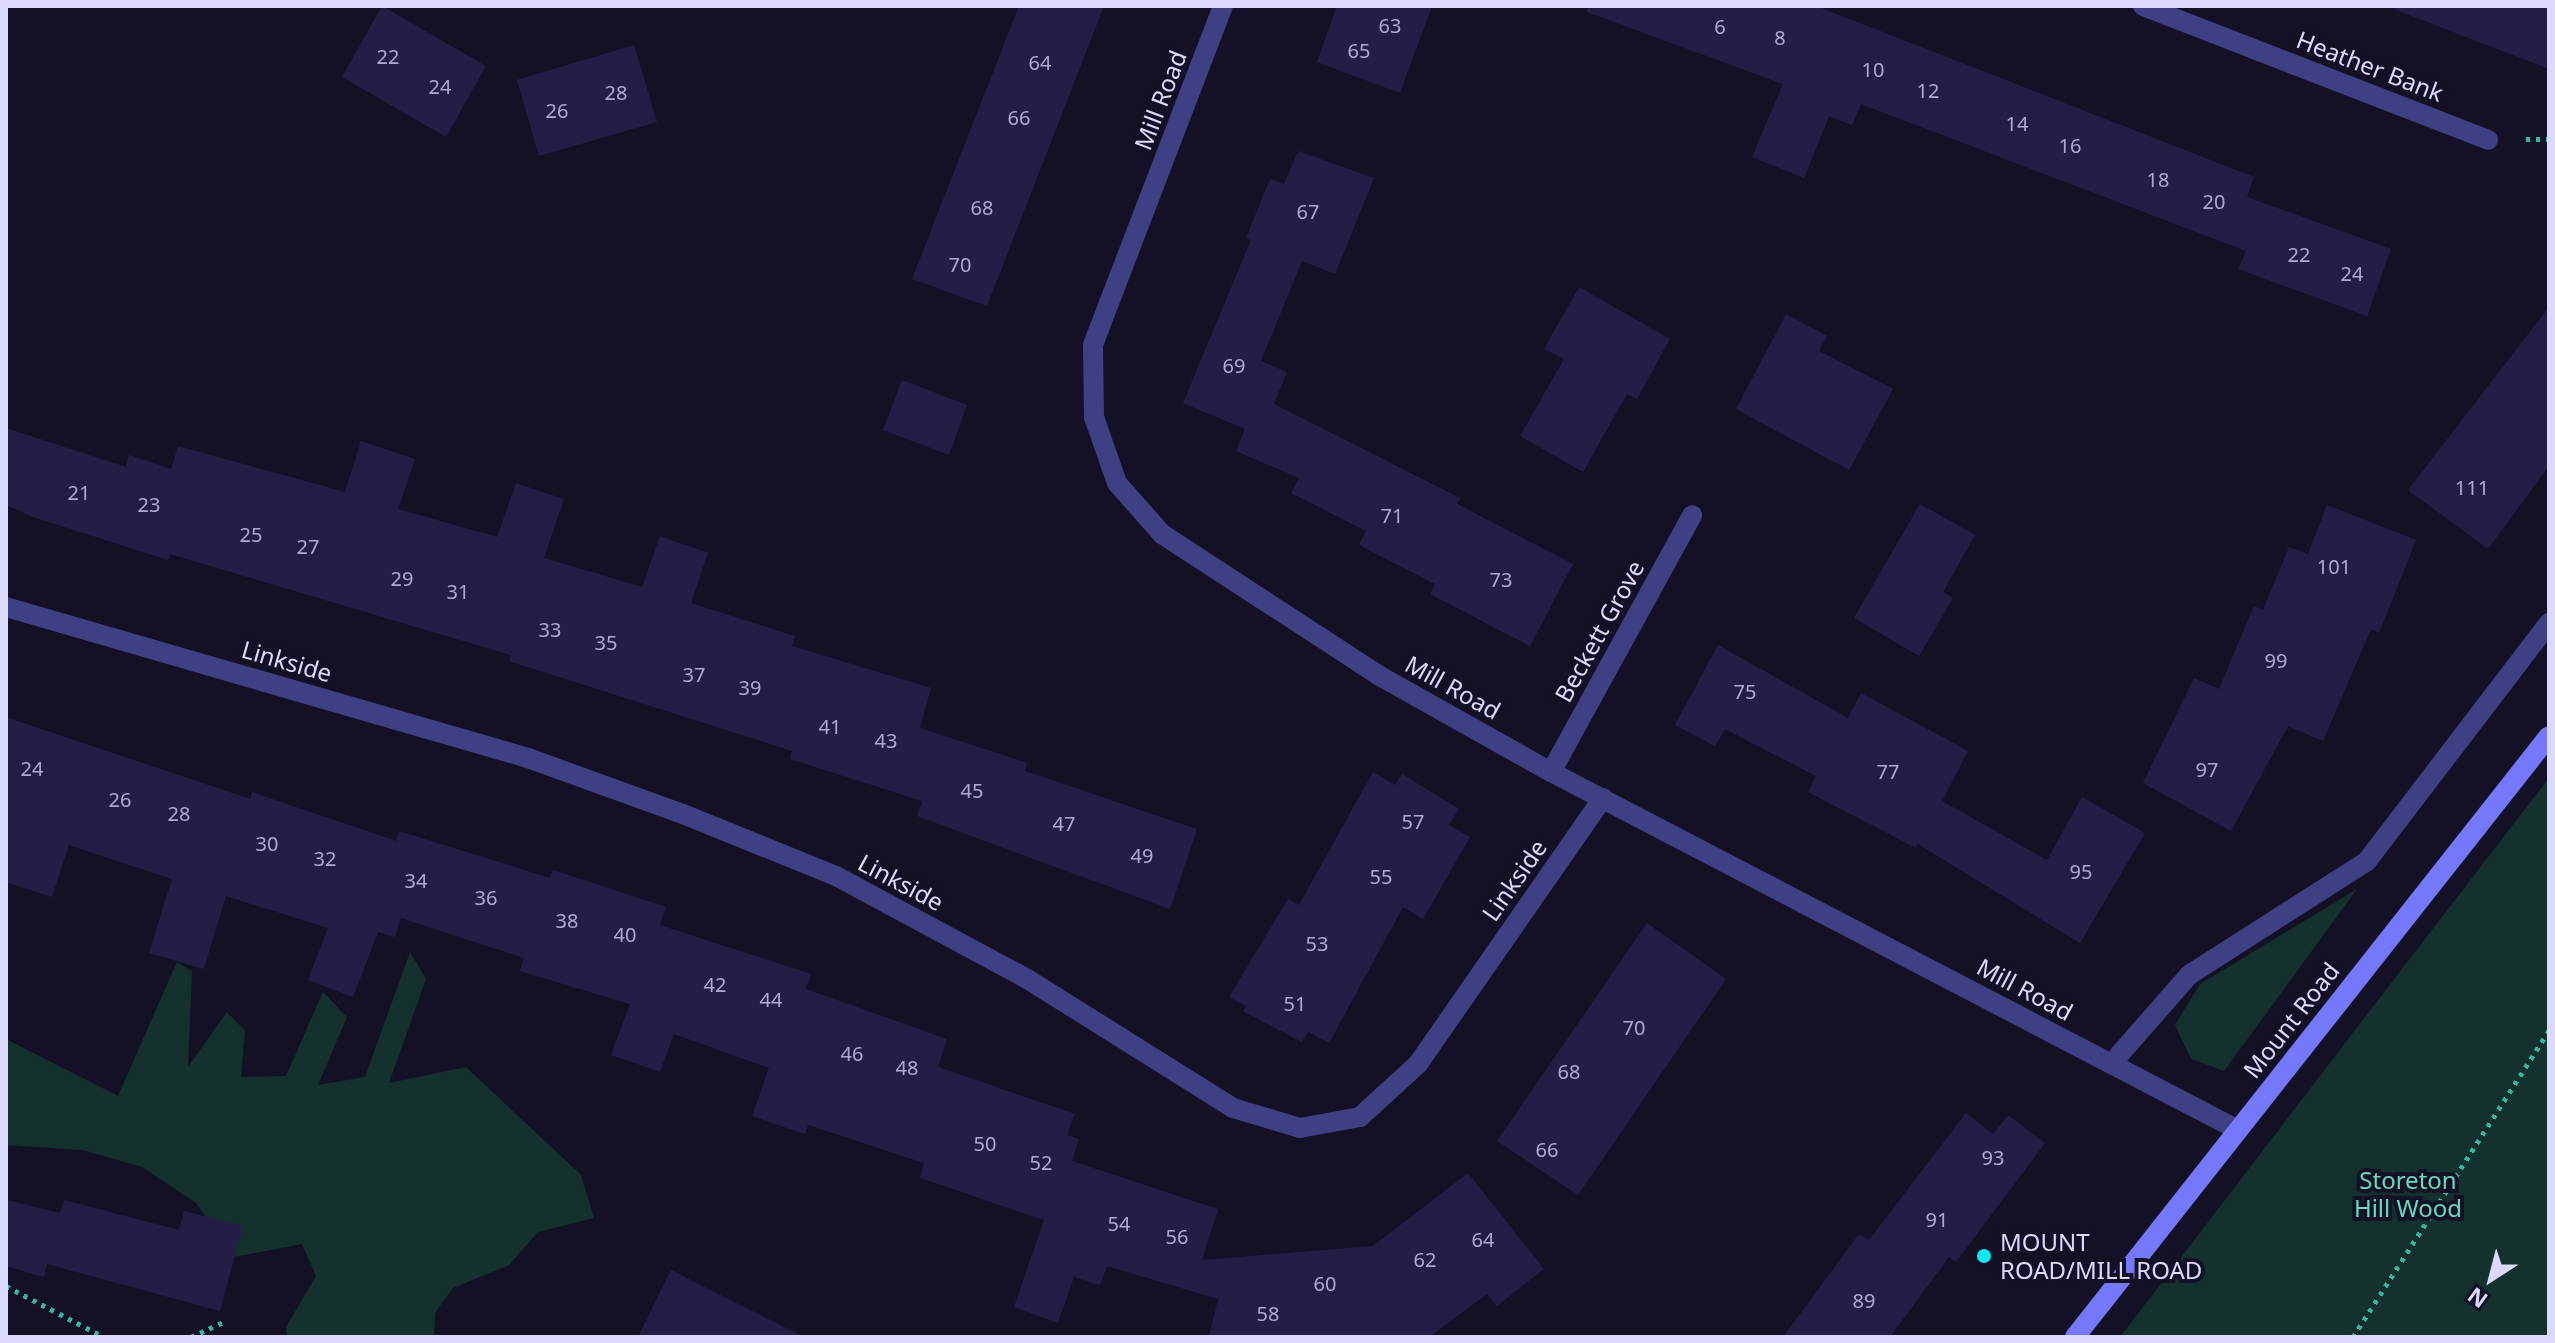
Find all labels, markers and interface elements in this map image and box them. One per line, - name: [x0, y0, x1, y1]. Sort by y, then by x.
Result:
- house number: 63: [1379, 13, 1401, 37]
- house number: 6: [1714, 14, 1726, 38]
- house number: 8: [1774, 25, 1786, 49]
- street label: Heather Bank: [2293, 25, 2447, 107]
- house number: 65: [1348, 38, 1370, 62]
- house number: 22: [377, 44, 399, 68]
- street label: Mill Road: [1128, 46, 1192, 154]
- house number: 64: [1029, 50, 1051, 74]
- house number: 10: [1862, 57, 1884, 81]
- house number: 24: [429, 74, 451, 98]
- house number: 12: [1917, 78, 1939, 102]
- house number: 28: [605, 80, 627, 104]
- house number: 26: [546, 98, 568, 122]
- house number: 66: [1008, 105, 1030, 129]
- house number: 14: [2006, 111, 2028, 135]
- house number: 16: [2059, 133, 2081, 157]
- house number: 18: [2147, 167, 2169, 191]
- house number: 20: [2203, 189, 2225, 213]
- house number: 68: [971, 195, 993, 219]
- house number: 67: [1297, 199, 1319, 223]
- house number: 22: [2288, 242, 2310, 266]
- house number: 70: [949, 252, 971, 276]
- house number: 24: [2341, 261, 2363, 285]
- house number: 69: [1223, 353, 1245, 377]
- house number: 111: [2455, 475, 2489, 499]
- house number: 21: [68, 480, 90, 504]
- house number: 23: [138, 492, 160, 516]
- house number: 71: [1381, 503, 1403, 527]
- house number: 25: [240, 522, 262, 546]
- house number: 27: [297, 534, 319, 558]
- house number: 101: [2317, 554, 2351, 578]
- street label: Beckett Grove: [1548, 555, 1650, 707]
- house number: 29: [391, 566, 413, 590]
- house number: 73: [1490, 567, 1512, 591]
- house number: 31: [447, 579, 469, 603]
- house number: 33: [539, 617, 561, 641]
- house number: 35: [595, 630, 617, 654]
- street label: Linkside: [239, 634, 335, 688]
- house number: 99: [2265, 648, 2287, 672]
- street label: Mill Road: [1400, 649, 1506, 725]
- house number: 37: [683, 662, 705, 686]
- house number: 39: [739, 675, 761, 699]
- house number: 75: [1734, 679, 1756, 703]
- house number: 41: [819, 714, 841, 738]
- house number: 43: [875, 728, 897, 752]
- house number: 24: [21, 756, 43, 780]
- house number: 97: [2196, 757, 2218, 781]
- house number: 77: [1877, 759, 1899, 783]
- house number: 45: [961, 778, 983, 802]
- house number: 26: [109, 787, 131, 811]
- house number: 28: [168, 801, 190, 825]
- house number: 57: [1402, 809, 1424, 833]
- house number: 47: [1053, 811, 1075, 835]
- house number: 30: [256, 831, 278, 855]
- street label: Linkside: [1476, 834, 1552, 926]
- house number: 49: [1131, 843, 1153, 867]
- house number: 32: [314, 846, 336, 870]
- street label: Linkside: [853, 848, 949, 916]
- house number: 95: [2070, 859, 2092, 883]
- house number: 55: [1370, 864, 1392, 888]
- house number: 34: [405, 868, 427, 892]
- house number: 36: [475, 885, 497, 909]
- house number: 38: [556, 908, 578, 932]
- house number: 40: [614, 922, 636, 946]
- house number: 53: [1306, 931, 1328, 955]
- street label: Mill Road: [1972, 952, 2078, 1026]
- street label: Mount Road: [2237, 957, 2345, 1083]
- house number: 42: [704, 972, 726, 996]
- house number: 44: [760, 987, 782, 1011]
- house number: 51: [1284, 991, 1306, 1015]
- house number: 70: [1623, 1015, 1645, 1039]
- house number: 46: [841, 1041, 863, 1065]
- house number: 48: [896, 1055, 918, 1079]
- house number: 68: [1558, 1059, 1580, 1083]
- house number: 50: [974, 1131, 996, 1155]
- house number: 66: [1536, 1137, 1558, 1161]
- house number: 93: [1982, 1145, 2004, 1169]
- house number: 52: [1030, 1150, 1052, 1174]
- park label: Storeton Hill Wood: [2354, 1166, 2462, 1222]
- house number: 91: [1926, 1207, 1948, 1231]
- house number: 54: [1108, 1211, 1130, 1235]
- house number: 56: [1166, 1224, 1188, 1248]
- house number: 64: [1472, 1227, 1494, 1251]
- place label: MOUNT ROAD/MILL ROAD: [2000, 1228, 2202, 1284]
- north arrow: [2451, 1239, 2531, 1319]
- house number: 62: [1414, 1247, 1436, 1271]
- marker: MOUNT ROAD/MILL ROAD: [1975, 1247, 1993, 1265]
- house number: 60: [1314, 1271, 1336, 1295]
- text: N: [2461, 1281, 2493, 1316]
- house number: 89: [1853, 1288, 1875, 1312]
- house number: 58: [1257, 1301, 1279, 1325]

